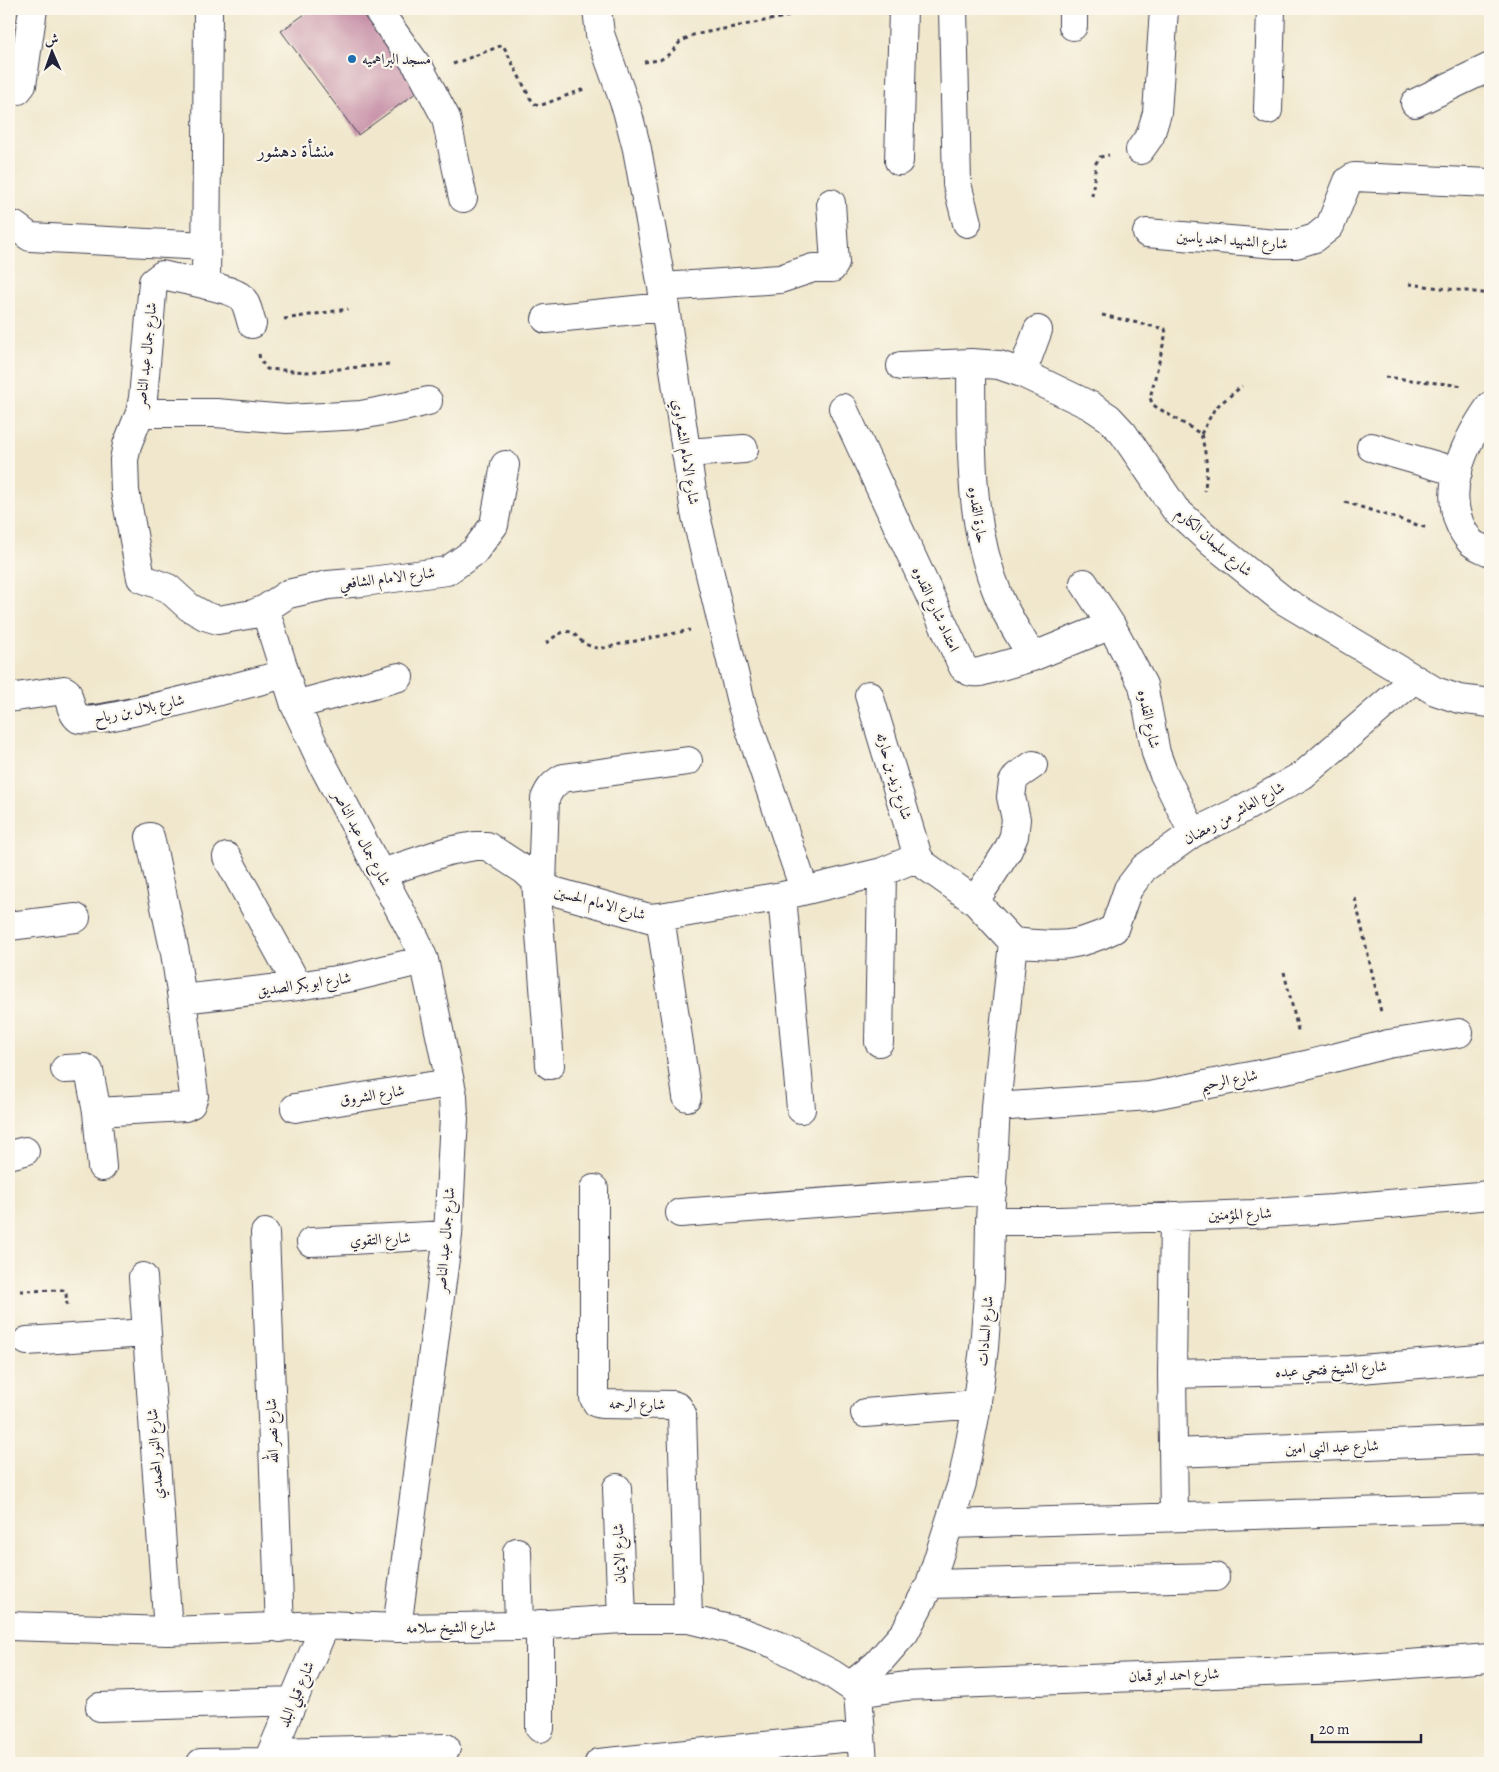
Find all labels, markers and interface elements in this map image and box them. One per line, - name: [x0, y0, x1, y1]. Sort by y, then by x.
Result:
- north arrow: [28, 28, 78, 78]
- text: ش: [44, 30, 59, 49]
- place label: مسجد البراهميه: [362, 49, 431, 69]
- marker: مسجد البراهميه: [346, 53, 358, 65]
- district label: منشأة دهشور: [256, 138, 334, 163]
- street label: شارع الشهيد احمد ياسين: [1175, 226, 1288, 257]
- street label: شارع جمال عبد الناصر: [130, 301, 164, 411]
- street label: شارع الامام الشعراوي: [665, 398, 704, 507]
- street label: حارة القدوه: [964, 485, 992, 545]
- street label: شارع سليمان الكارم: [1169, 503, 1257, 583]
- street label: شارع الامام الشافعي: [338, 562, 437, 598]
- street label: امتداد شارع القدوه: [905, 563, 964, 656]
- street label: شارع القدوه: [1130, 688, 1165, 751]
- street label: شارع بلال بن رباح: [92, 690, 187, 731]
- street label: شارع زيد بن حارثه: [868, 730, 917, 823]
- street label: شارع العاشر من رمضان: [1180, 777, 1290, 852]
- street label: شارع جمال عبد الناصر: [325, 785, 396, 891]
- street label: شارع الامام الحسين: [551, 881, 648, 928]
- street label: شارع ابو بكر الصديق: [256, 968, 353, 1003]
- street label: شارع الرحيم: [1199, 1065, 1260, 1100]
- street label: شارع الشروق: [338, 1080, 406, 1113]
- street label: شارع جمال عبد الناصر: [430, 1187, 463, 1296]
- street label: شارع المؤمنين: [1208, 1203, 1272, 1228]
- street label: شارع التقوي: [349, 1227, 411, 1254]
- street label: شارع السادات: [972, 1295, 1001, 1367]
- street label: شارع الشيخ فتحي عبده: [1275, 1356, 1388, 1386]
- street label: شارع الرحمه: [609, 1394, 665, 1417]
- street label: شارع نصر الله: [259, 1398, 286, 1464]
- street label: شارع النور المحمدي: [142, 1408, 171, 1500]
- street label: شارع عبد النبى امين: [1285, 1435, 1379, 1462]
- street label: شارع الايمان: [608, 1523, 633, 1585]
- street label: شارع الشيخ سلامه: [406, 1616, 496, 1642]
- street label: شارع قبلي البلد: [273, 1658, 323, 1732]
- street label: شارع احمد ابو قمعان: [1128, 1663, 1220, 1690]
- scale bar: [1312, 1712, 1420, 1744]
- text: 20 m: [1319, 1719, 1350, 1739]

